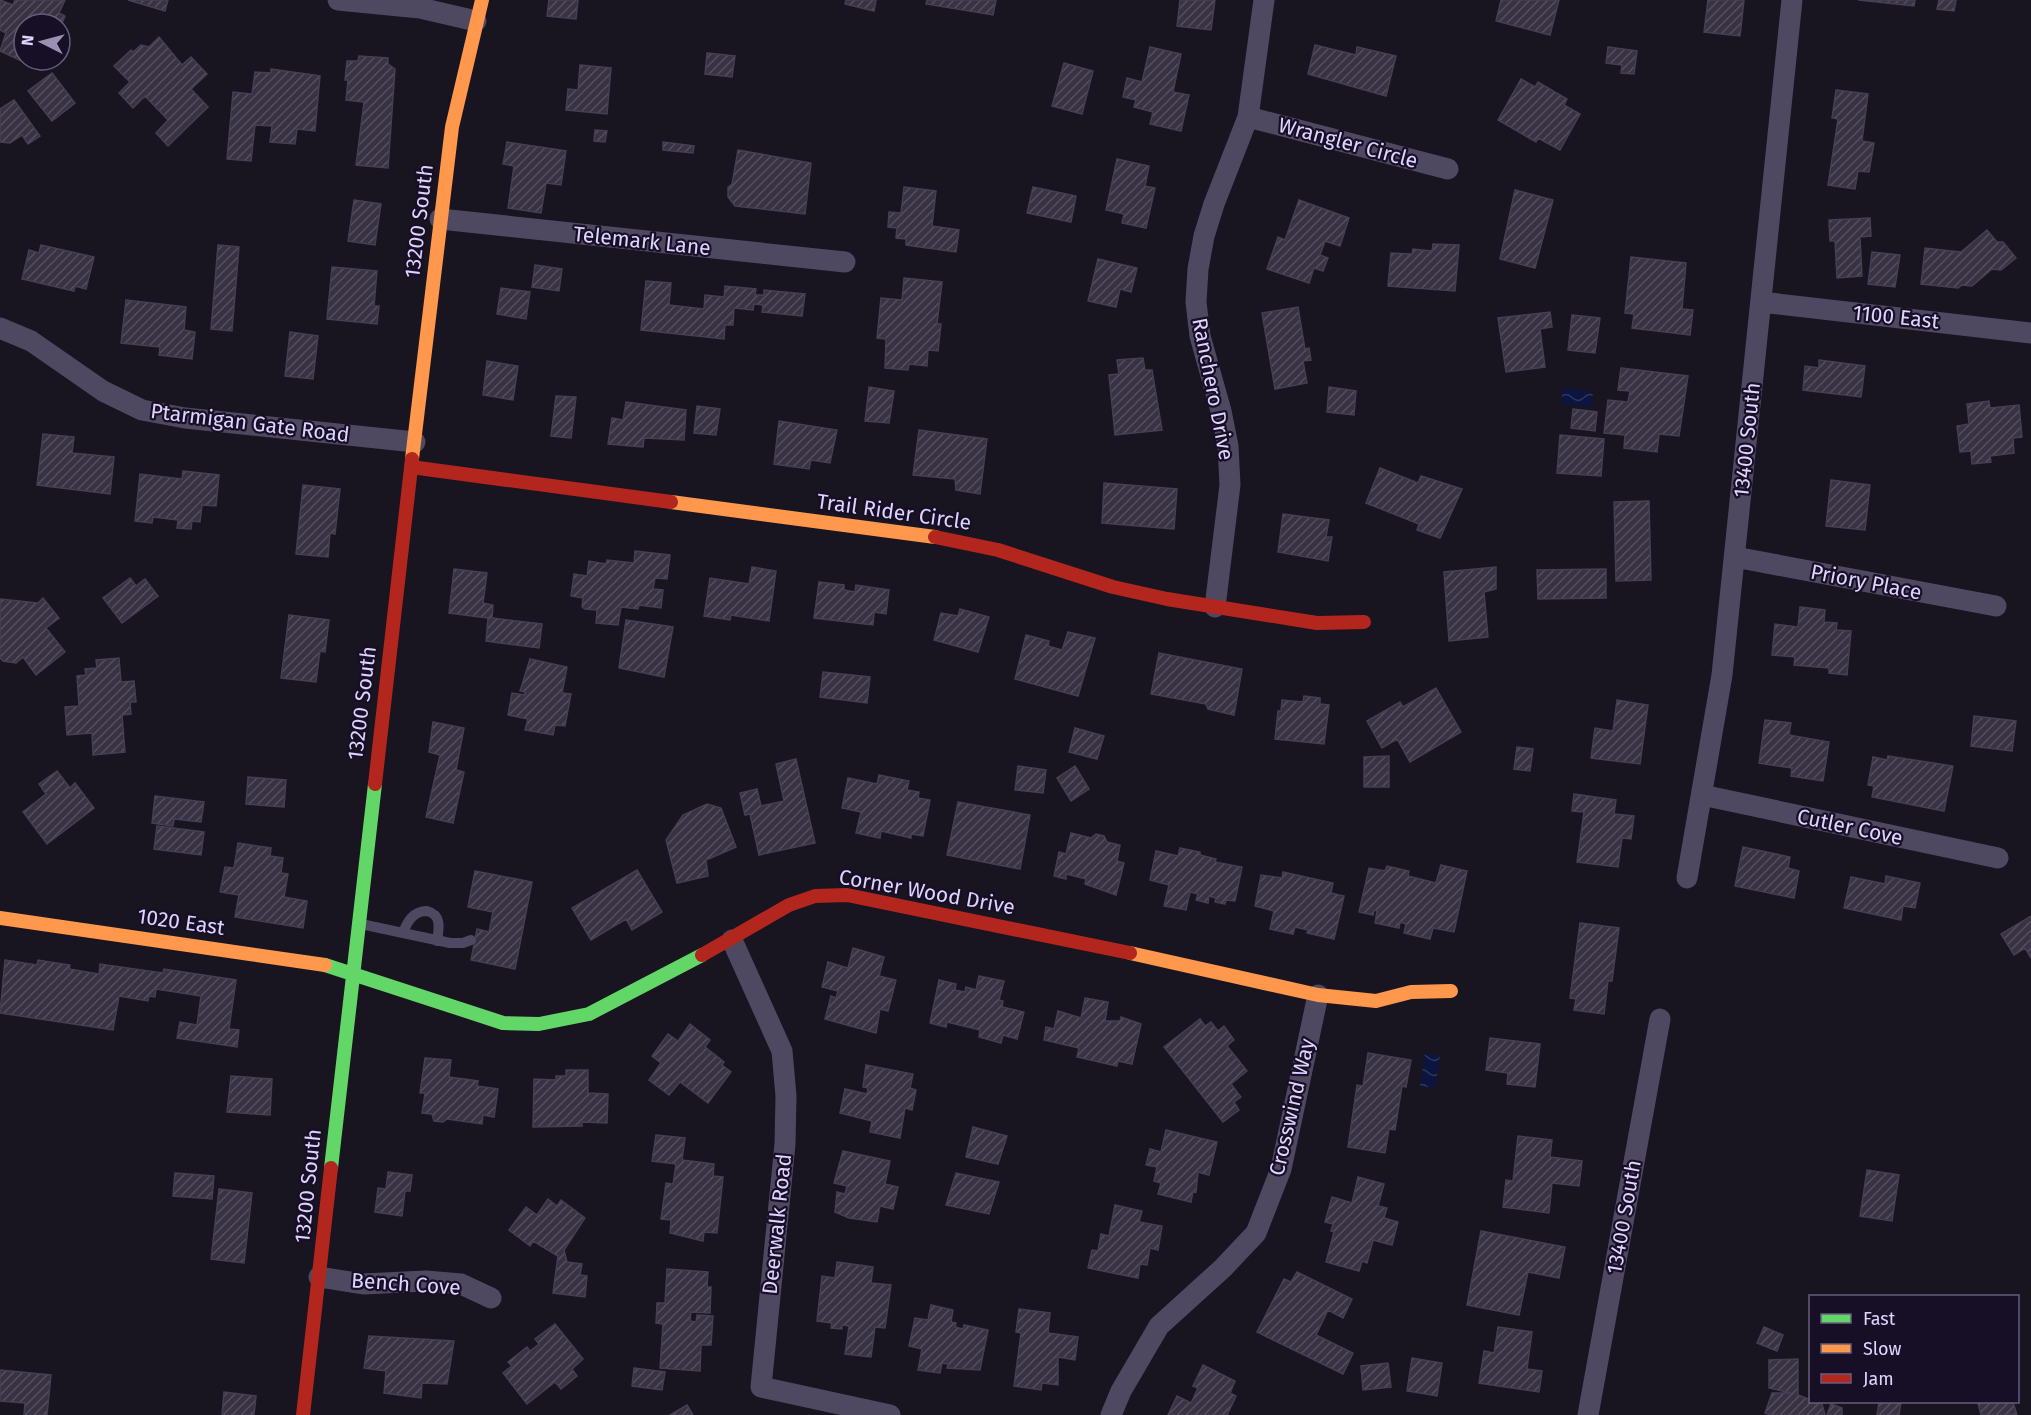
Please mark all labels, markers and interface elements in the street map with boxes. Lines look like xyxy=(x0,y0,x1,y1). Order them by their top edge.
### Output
north arrow xyxy=(12,12,72,72)
text: N xyxy=(18,34,38,47)
street label: Wrangler Circle xyxy=(1276,112,1420,174)
street label: 13200 South xyxy=(399,163,439,279)
street label: Telemark Lane xyxy=(572,221,712,261)
street label: 1100 East xyxy=(1852,300,1941,334)
street label: Ranchero Drive xyxy=(1186,316,1240,462)
street label: 13400 South xyxy=(1728,381,1766,499)
street label: Ptarmigan Gate Road xyxy=(149,398,351,448)
street label: Trail Rider Circle xyxy=(815,488,973,536)
street label: Priory Place xyxy=(1808,558,1924,606)
street label: 13200 South xyxy=(342,645,382,761)
street label: Cutler Cove xyxy=(1795,803,1905,851)
street label: Corner Wood Drive xyxy=(837,864,1017,920)
street label: 1020 East xyxy=(136,903,227,941)
street label: Crosswind Way xyxy=(1264,1035,1321,1178)
street label: 13200 South xyxy=(289,1128,327,1244)
street label: Deerwalk Road xyxy=(757,1152,797,1296)
street label: 13400 South xyxy=(1601,1158,1647,1276)
street label: Bench Cove xyxy=(350,1267,462,1301)
legend xyxy=(1809,1295,2019,1403)
text: Fast xyxy=(1863,1308,1896,1330)
text: Slow xyxy=(1863,1338,1902,1360)
text: Jam xyxy=(1863,1368,1894,1390)

